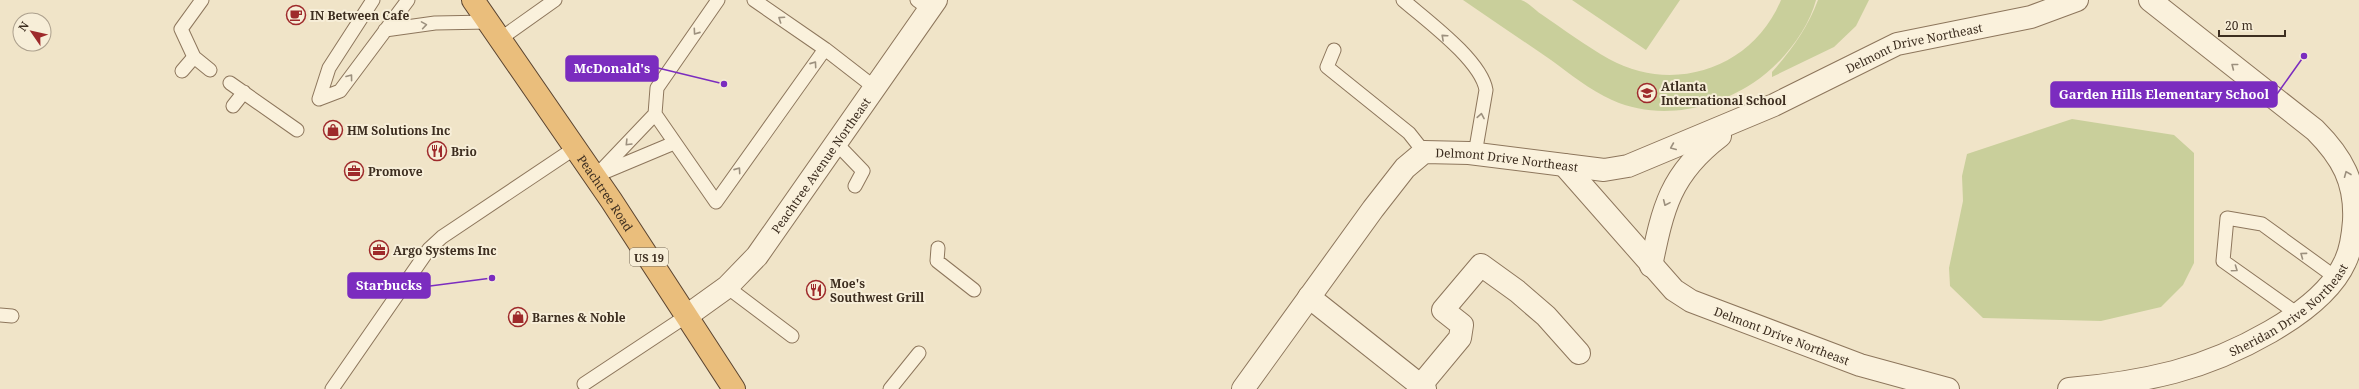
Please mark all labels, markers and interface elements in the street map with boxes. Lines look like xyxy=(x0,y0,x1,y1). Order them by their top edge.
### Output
cafe icon: IN Between Cafe xyxy=(285,4,307,26)
place label: IN Between Cafe xyxy=(310,7,409,24)
north arrow xyxy=(12,12,52,52)
scale bar xyxy=(2219,12,2285,38)
one-way arrow xyxy=(778,16,785,24)
text: 20 m xyxy=(2225,17,2253,34)
text: N xyxy=(15,18,32,34)
street label: Delmont Drive Northeast xyxy=(1843,18,1984,77)
one-way arrow xyxy=(421,21,427,30)
one-way arrow xyxy=(693,28,701,35)
one-way arrow xyxy=(1442,34,1449,41)
callout: McDonald's xyxy=(566,56,658,81)
text: McDonald's xyxy=(574,59,650,77)
one-way arrow xyxy=(809,61,817,68)
one-way arrow xyxy=(2232,64,2239,71)
one-way arrow xyxy=(345,75,352,82)
place label: Atlanta International School xyxy=(1661,78,1787,109)
school or university icon: Atlanta International School xyxy=(1636,82,1658,104)
callout: Garden Hills Elementary School xyxy=(2051,82,2277,107)
text: Garden Hills Elementary School xyxy=(2059,85,2270,103)
street label: Peachtree Avenue Northeast xyxy=(767,94,874,237)
one-way arrow xyxy=(1476,113,1485,119)
shop icon: HM Solutions Inc xyxy=(322,119,344,141)
place label: HM Solutions Inc xyxy=(347,122,450,139)
one-way arrow xyxy=(626,138,633,145)
restaurant icon: Brio xyxy=(426,140,448,162)
one-way arrow xyxy=(1670,142,1678,150)
place label: Brio xyxy=(451,143,477,160)
street label: Delmont Drive Northeast xyxy=(1435,144,1579,175)
street label: Peachtree Road xyxy=(574,151,638,235)
office icon: Promove xyxy=(343,160,365,182)
place label: Promove xyxy=(368,163,423,180)
one-way arrow xyxy=(733,167,741,174)
one-way arrow xyxy=(2343,171,2351,178)
one-way arrow xyxy=(1663,199,1671,207)
office icon: Argo Systems Inc xyxy=(368,239,390,261)
place label: Argo Systems Inc xyxy=(393,242,497,259)
road number: US 19 xyxy=(630,248,668,266)
one-way arrow xyxy=(2300,253,2307,260)
street label: Sheridan Drive Northeast xyxy=(2226,260,2351,360)
one-way arrow xyxy=(2231,264,2238,272)
callout: Starbucks xyxy=(348,273,430,298)
place label: Moe's Southwest Grill xyxy=(830,275,925,306)
text: Starbucks xyxy=(356,276,422,294)
restaurant icon: Moe's Southwest Grill xyxy=(805,279,827,301)
street label: Delmont Drive Northeast xyxy=(1712,302,1852,369)
shop icon: Barnes & Noble xyxy=(507,306,529,328)
place label: Barnes & Noble xyxy=(532,309,626,326)

